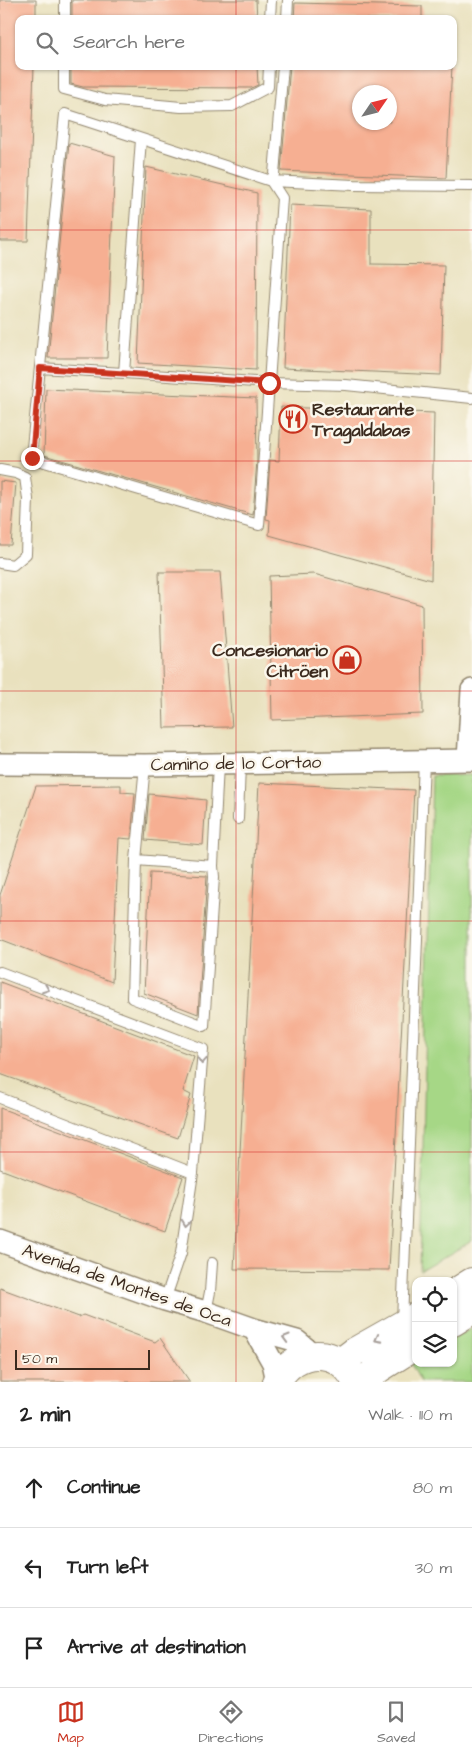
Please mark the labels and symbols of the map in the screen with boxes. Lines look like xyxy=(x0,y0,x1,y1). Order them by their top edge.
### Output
north arrow xyxy=(352,85,397,130)
route start xyxy=(258,372,281,395)
place label: Restaurante Tragaldabas xyxy=(311,397,415,444)
restaurant icon: Restaurante Tragaldabas xyxy=(278,404,308,434)
route end xyxy=(21,447,44,470)
place label: Concesionario Citröen xyxy=(212,638,329,684)
shop icon: Concesionario Citröen xyxy=(332,645,362,675)
street label: Camino de lo Cortao xyxy=(150,750,322,777)
one-way arrow xyxy=(41,983,49,993)
one-way arrow xyxy=(196,1057,207,1065)
one-way arrow xyxy=(181,1219,192,1227)
street label: Avenida de Montes de Oca xyxy=(19,1238,235,1333)
one-way arrow xyxy=(282,1333,290,1343)
one-way arrow xyxy=(374,1333,383,1343)
scale bar xyxy=(15,1347,150,1370)

